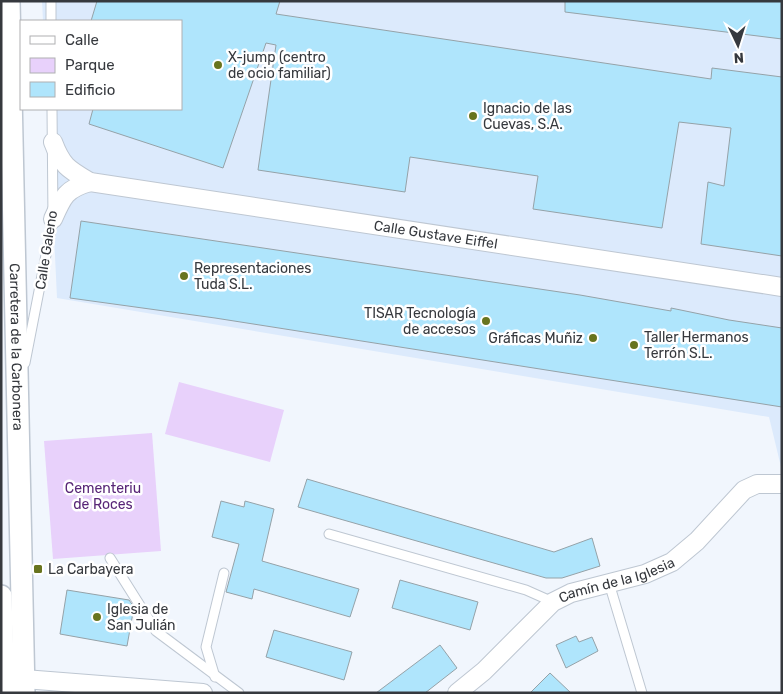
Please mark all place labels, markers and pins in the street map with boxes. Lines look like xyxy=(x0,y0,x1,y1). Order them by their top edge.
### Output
place label: X-jump (centro de ocio familiar) xyxy=(228,49,331,82)
marker: X-jump (centro de ocio familiar) xyxy=(212,59,224,71)
place label: Ignacio de las Cuevas, S.A. xyxy=(483,100,572,133)
marker: Ignacio de las Cuevas, S.A. xyxy=(467,110,479,122)
place label: Representaciones Tuda S.L. xyxy=(194,260,311,293)
marker: Representaciones Tuda S.L. xyxy=(178,270,190,282)
place label: TISAR Tecnología de accesos xyxy=(364,305,476,338)
marker: TISAR Tecnología de accesos xyxy=(480,315,492,327)
place label: Taller Hermanos Terrón S.L. xyxy=(644,329,749,362)
place label: Gráficas Muñiz xyxy=(488,330,583,347)
marker: Gráficas Muñiz xyxy=(587,332,599,344)
marker: Taller Hermanos Terrón S.L. xyxy=(628,339,640,351)
place label: La Carbayera xyxy=(48,561,134,578)
marker: La Carbayera xyxy=(32,563,44,575)
place label: Iglesia de San Julián xyxy=(107,601,176,634)
marker: Iglesia de San Julián xyxy=(91,611,103,623)

